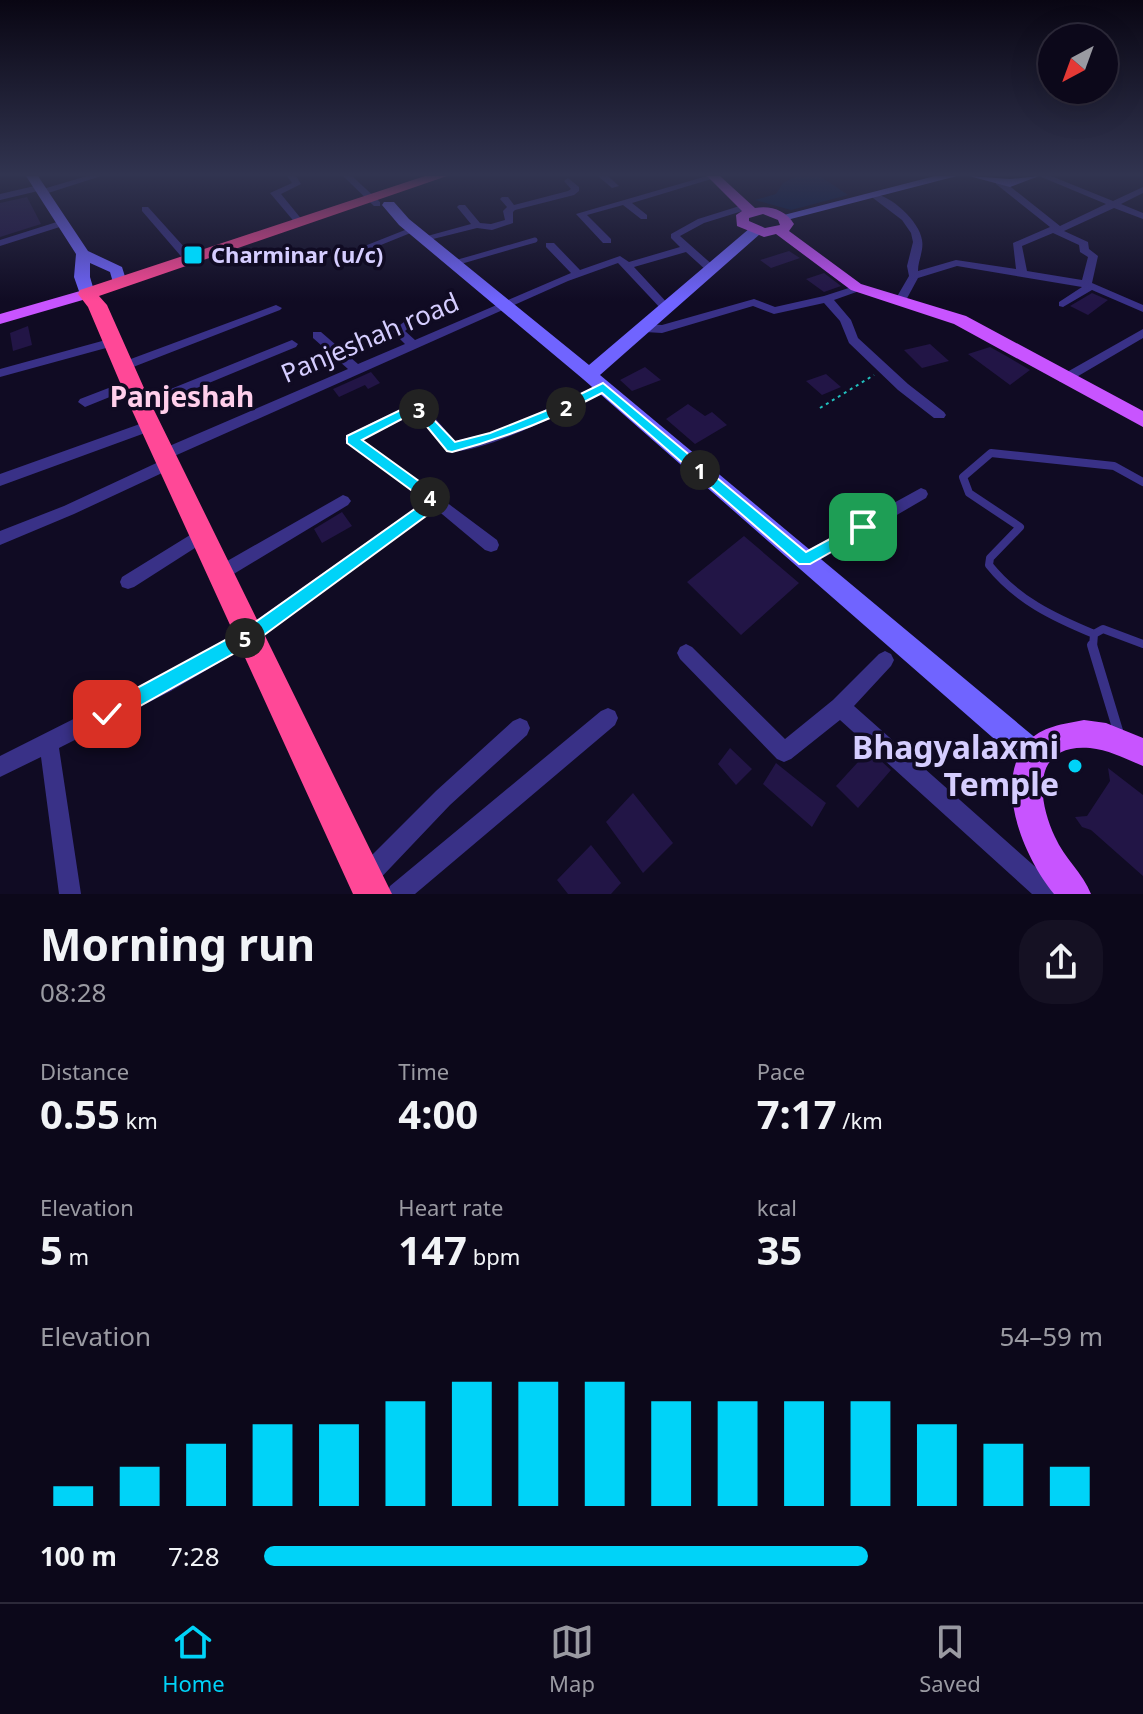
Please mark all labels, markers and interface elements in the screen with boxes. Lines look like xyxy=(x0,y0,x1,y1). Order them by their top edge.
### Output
north arrow xyxy=(1038,24,1118,104)
map controls xyxy=(1038,24,1118,104)
place label: Charminar (u/c) xyxy=(211,239,383,269)
marker: Charminar (u/c) xyxy=(182,244,204,266)
street label: Panjeshah road xyxy=(275,283,464,391)
district label: Panjeshah xyxy=(110,377,254,415)
pin: 2 xyxy=(546,387,586,427)
pin: 3 xyxy=(399,389,439,429)
text: 2 xyxy=(560,392,572,422)
text: 3 xyxy=(413,394,425,424)
pin: 1 xyxy=(680,450,720,490)
text: 1 xyxy=(694,455,706,485)
pin: 4 xyxy=(410,477,450,517)
text: 4 xyxy=(424,482,436,512)
pin xyxy=(829,493,897,561)
icon: arrive xyxy=(841,505,885,549)
pin: 5 xyxy=(225,618,265,658)
text: 5 xyxy=(239,623,251,653)
pin xyxy=(73,680,141,748)
icon: check xyxy=(85,692,129,736)
place label: Bhagyalaxmi Temple xyxy=(852,725,1059,805)
marker: Bhagyalaxmi Temple xyxy=(1066,757,1084,775)
text: Morning run xyxy=(40,914,315,974)
button: share xyxy=(1019,920,1103,1004)
text: 08:28 xyxy=(40,974,106,1010)
text: Distance xyxy=(40,1056,129,1086)
text: Time xyxy=(398,1056,449,1086)
text: Pace xyxy=(757,1056,805,1086)
text: 0.55 xyxy=(40,1086,120,1141)
text: 4:00 xyxy=(398,1086,478,1141)
text: 7:17 xyxy=(757,1086,837,1141)
text: km xyxy=(120,1105,158,1135)
text: /km xyxy=(837,1105,883,1135)
text: Elevation xyxy=(40,1192,134,1222)
text: Heart rate xyxy=(398,1192,503,1222)
text: kcal xyxy=(757,1192,797,1222)
text: 5 xyxy=(40,1222,63,1277)
text: 147 xyxy=(398,1222,467,1277)
text: 35 xyxy=(757,1222,802,1277)
text: m xyxy=(63,1241,89,1271)
text: bpm xyxy=(467,1241,520,1271)
text: Elevation xyxy=(40,1318,151,1354)
text: 54–59 m xyxy=(999,1318,1103,1354)
text: 100 m xyxy=(40,1538,117,1574)
text: 7:28 xyxy=(168,1538,220,1574)
tab: Home xyxy=(162,1620,225,1698)
tab: Map xyxy=(549,1620,595,1698)
tab: Saved xyxy=(919,1620,981,1698)

